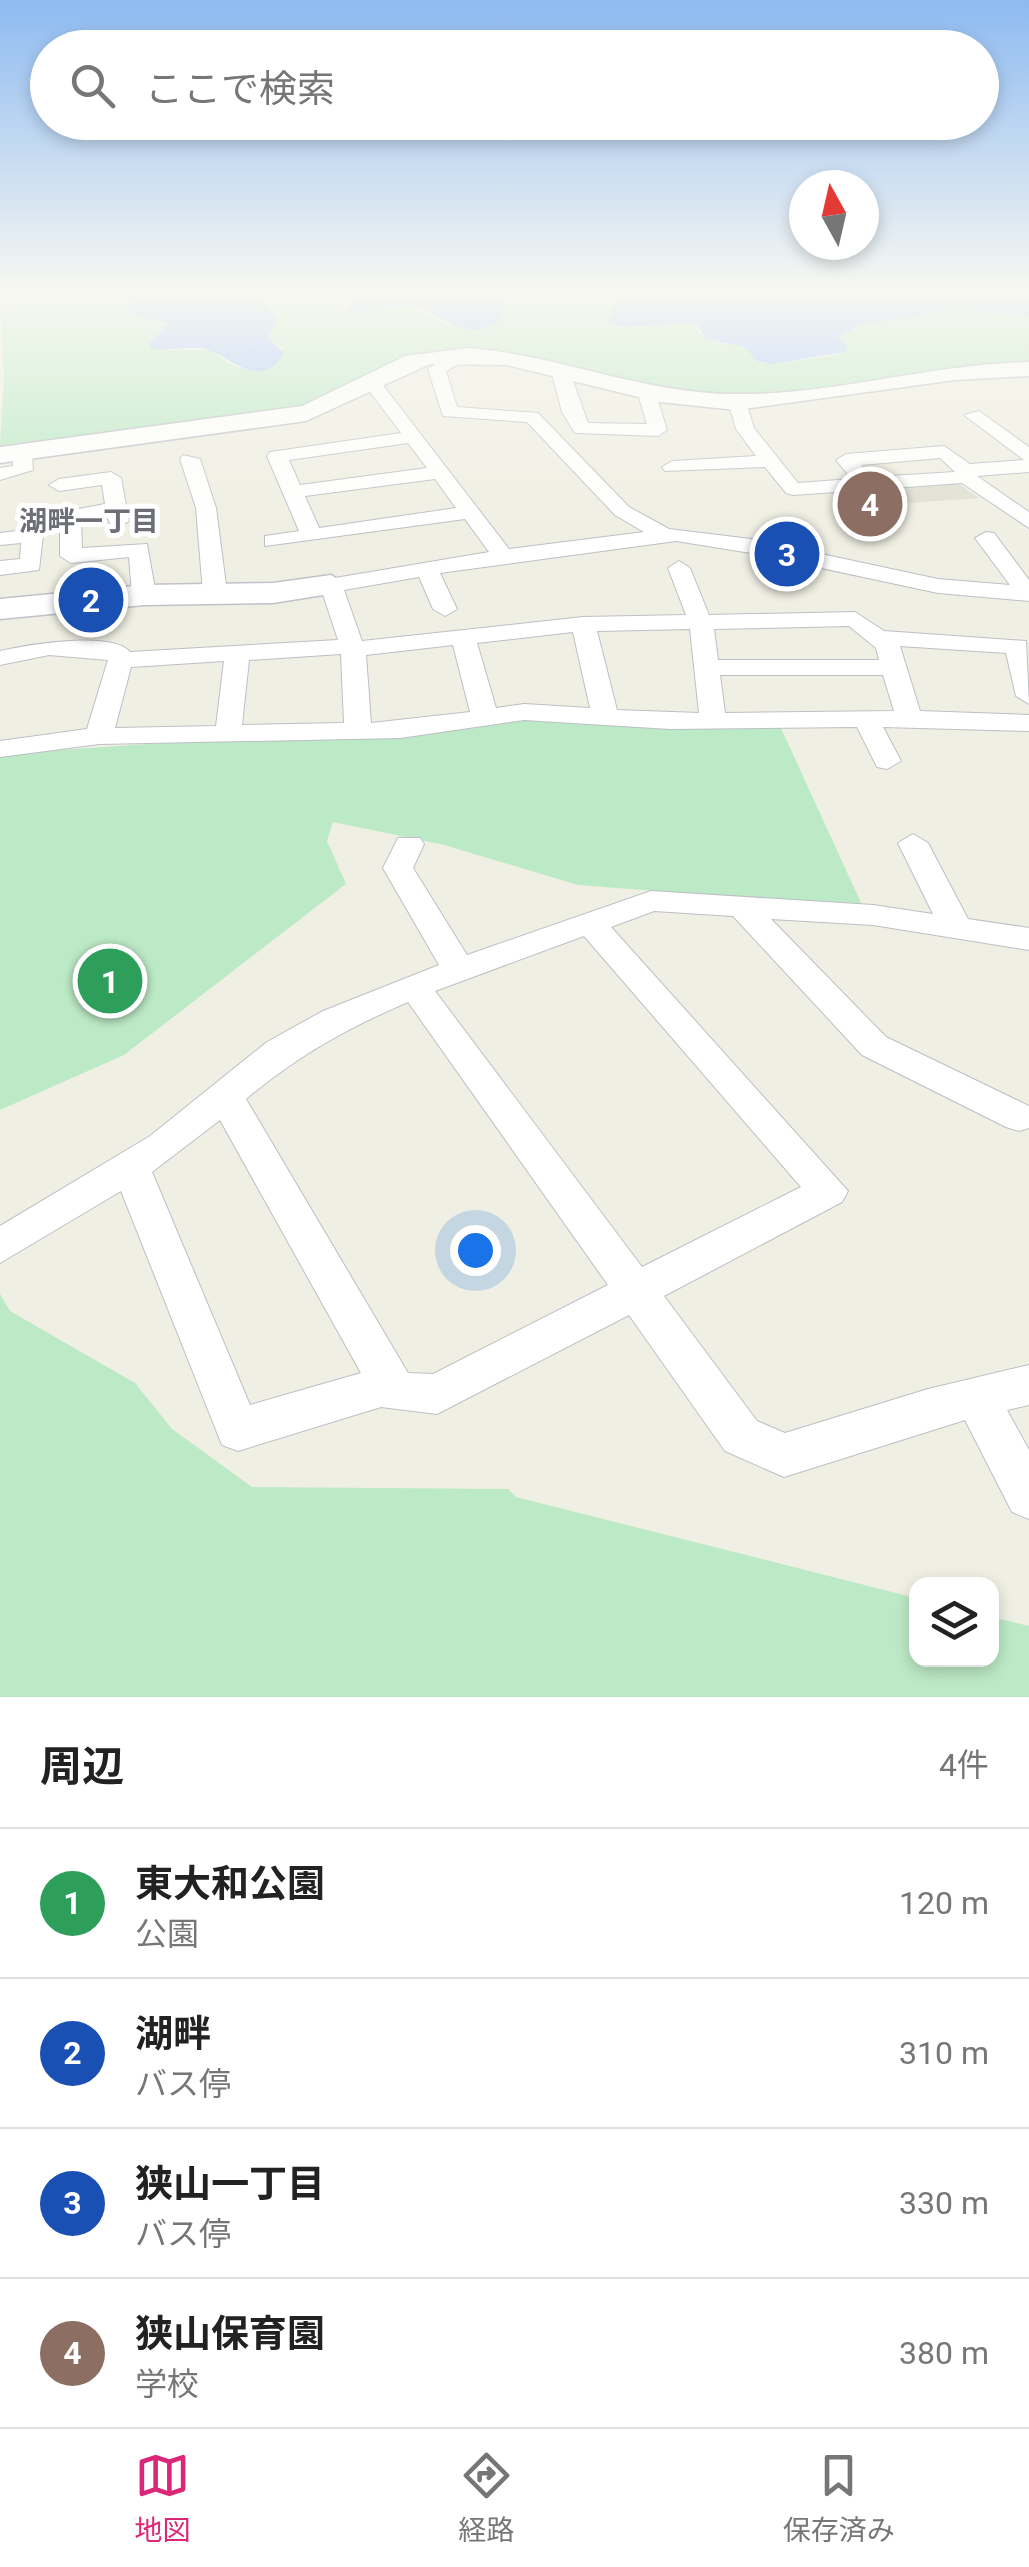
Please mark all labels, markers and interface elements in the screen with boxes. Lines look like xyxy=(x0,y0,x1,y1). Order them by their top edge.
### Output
search box xyxy=(30,30,999,140)
icon: search xyxy=(65,58,120,113)
text: ここで検索 xyxy=(145,67,335,111)
north arrow xyxy=(789,170,879,260)
pin: 4 xyxy=(838,466,902,542)
district label: 湖畔一丁目 xyxy=(19,505,159,538)
pin: 3 xyxy=(754,516,820,592)
pin: 2 xyxy=(58,562,124,638)
pin: 1 xyxy=(78,944,142,1018)
your location xyxy=(450,1225,501,1276)
map controls xyxy=(909,1577,999,1667)
button: layers xyxy=(909,1577,999,1667)
text: 周辺 xyxy=(40,1742,124,1791)
text: 4件 xyxy=(939,1746,989,1784)
text: 東大和公園 xyxy=(135,1862,325,1906)
text: 1 xyxy=(63,1884,82,1922)
text: 120 m xyxy=(899,1884,989,1922)
text: 公園 xyxy=(135,1915,199,1953)
text: 湖畔 xyxy=(135,2012,211,2056)
text: 2 xyxy=(63,2034,82,2072)
text: 310 m xyxy=(899,2034,989,2072)
text: バス停 xyxy=(135,2065,231,2103)
text: 狭山一丁目 xyxy=(135,2162,325,2206)
text: 3 xyxy=(63,2184,82,2222)
text: 330 m xyxy=(899,2184,989,2222)
text: バス停 xyxy=(135,2215,231,2253)
text: 狭山保育園 xyxy=(135,2312,325,2356)
text: 4 xyxy=(63,2334,82,2372)
text: 380 m xyxy=(899,2334,989,2372)
text: 学校 xyxy=(135,2365,199,2403)
tab: 地図 xyxy=(134,2448,190,2548)
tab: 経路 xyxy=(458,2448,515,2548)
tab: 保存済み xyxy=(783,2448,895,2548)

